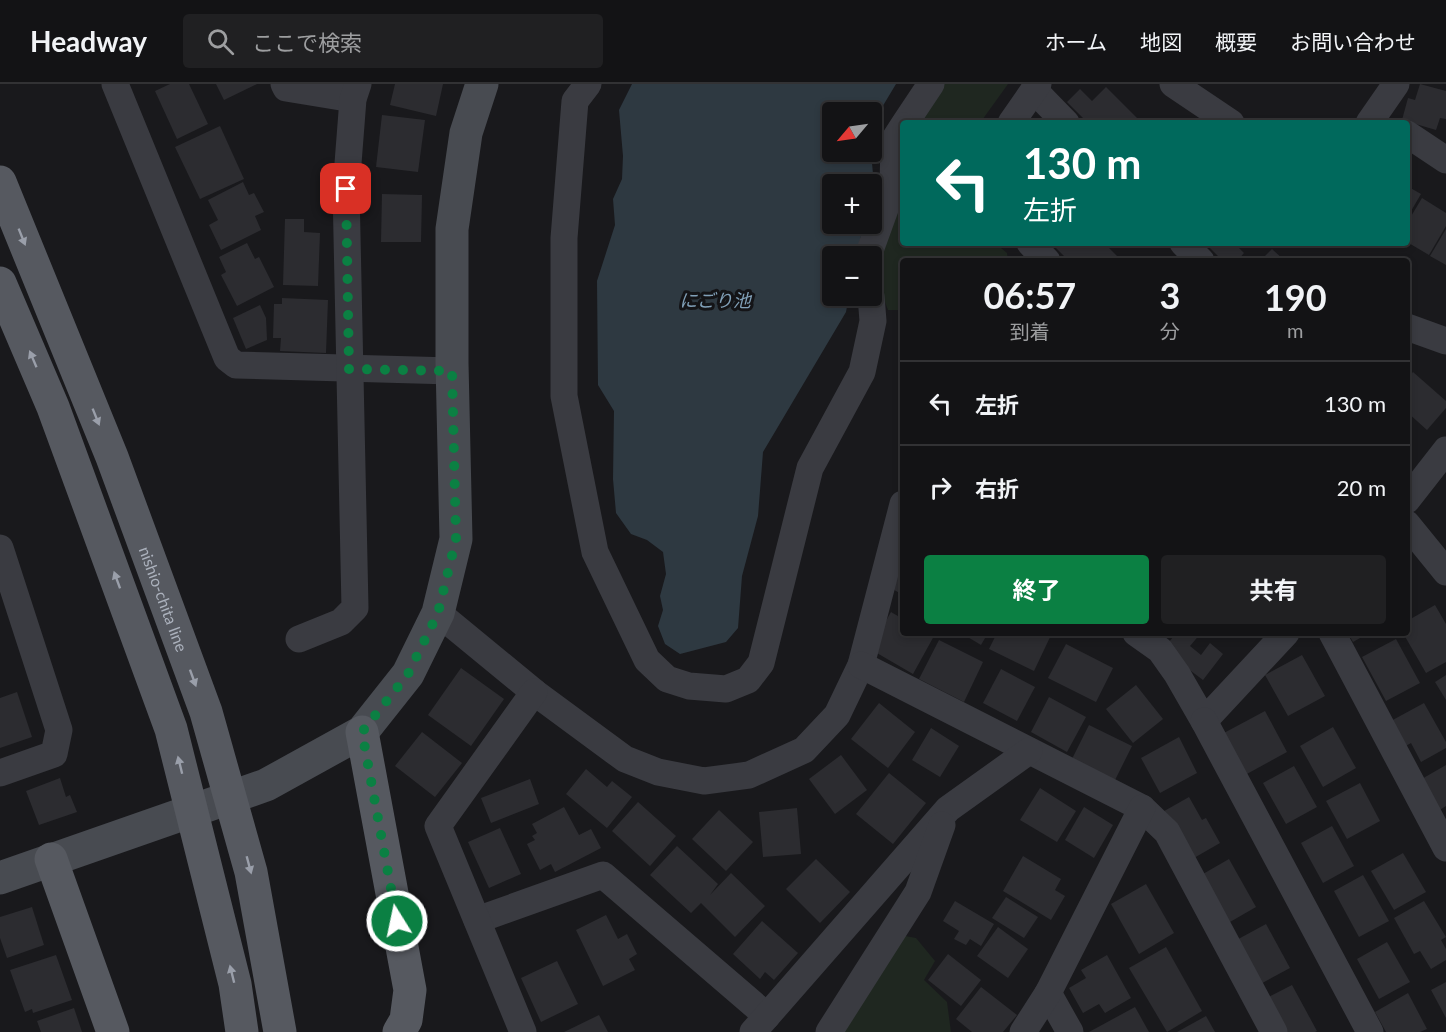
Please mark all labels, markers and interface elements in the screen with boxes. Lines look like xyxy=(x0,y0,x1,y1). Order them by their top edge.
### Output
search box xyxy=(183,14,603,68)
text: Headway xyxy=(30,24,147,58)
icon: search xyxy=(204,25,237,58)
text: ここで検索 xyxy=(252,29,362,56)
text: ホーム xyxy=(1045,29,1107,54)
text: 地図 xyxy=(1140,29,1182,54)
text: 概要 xyxy=(1215,29,1257,54)
text: お問い合わせ xyxy=(1290,29,1416,54)
north arrow xyxy=(822,102,882,162)
map controls xyxy=(822,102,882,306)
text: 130 m xyxy=(1023,138,1141,188)
icon: left xyxy=(924,144,1002,222)
pin xyxy=(320,163,371,214)
icon: arrive xyxy=(329,172,362,205)
button: + xyxy=(822,174,882,234)
text: 左折 xyxy=(1023,193,1077,226)
one-way arrow xyxy=(17,228,27,246)
button: − xyxy=(822,246,882,306)
text: 06:57 xyxy=(983,273,1076,317)
text: 3 xyxy=(1160,273,1181,317)
text: 190 xyxy=(1264,275,1327,319)
water label: にごり池 xyxy=(679,289,753,311)
text: m xyxy=(1287,318,1303,342)
text: 到着 xyxy=(1010,319,1050,343)
text: 分 xyxy=(1160,319,1180,343)
one-way arrow xyxy=(27,350,37,368)
icon: left xyxy=(924,387,957,420)
text: 130 m xyxy=(1324,390,1386,417)
text: 左折 xyxy=(975,391,1019,418)
one-way arrow xyxy=(92,408,101,426)
icon: right xyxy=(924,471,957,504)
text: 20 m xyxy=(1337,474,1386,501)
text: 右折 xyxy=(975,475,1019,502)
street label: nishio-chita line xyxy=(136,543,192,654)
button: 終了 xyxy=(924,555,1149,624)
button: 共有 xyxy=(1161,555,1386,624)
one-way arrow xyxy=(112,571,122,589)
one-way arrow xyxy=(189,669,199,687)
one-way arrow xyxy=(175,756,185,774)
one-way arrow xyxy=(245,856,254,874)
position arrow xyxy=(365,889,429,953)
one-way arrow xyxy=(227,965,237,984)

